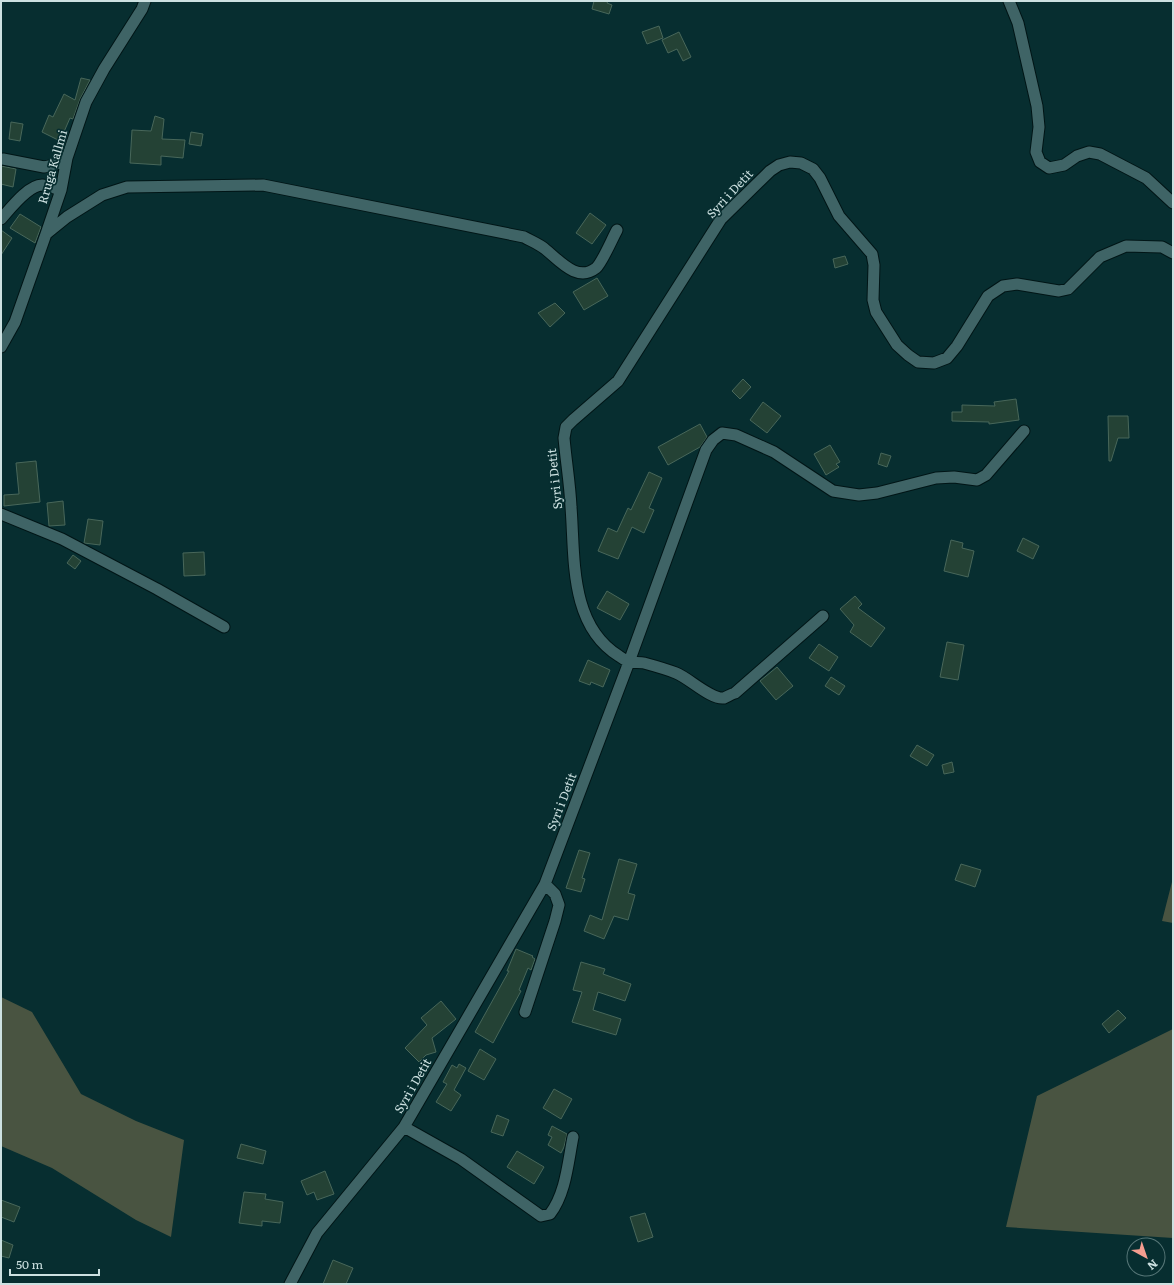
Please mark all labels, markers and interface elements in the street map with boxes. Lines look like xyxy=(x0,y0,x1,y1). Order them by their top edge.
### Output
street label: Rruga Kallmi xyxy=(33,128,71,206)
street label: Syri i Detit xyxy=(702,165,757,222)
street label: Syri i Detit xyxy=(542,448,566,510)
street label: Syri i Detit xyxy=(542,770,580,833)
street label: Syri i Detit xyxy=(389,1055,435,1116)
north arrow xyxy=(1126,1237,1166,1277)
scale bar xyxy=(10,1251,99,1277)
text: 50 m xyxy=(16,1255,43,1273)
text: N xyxy=(1144,1256,1162,1275)

